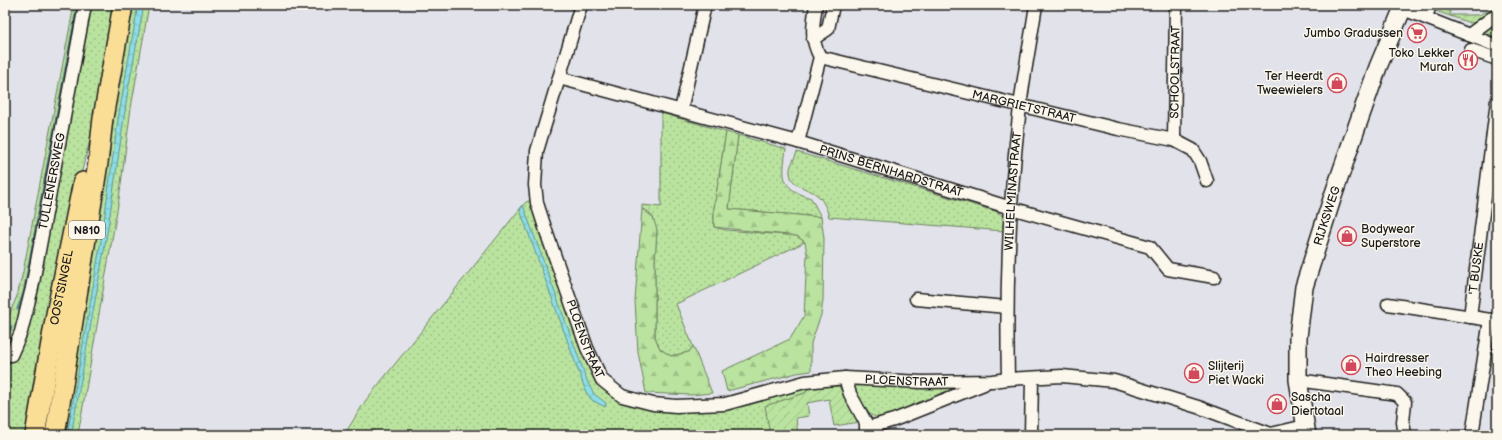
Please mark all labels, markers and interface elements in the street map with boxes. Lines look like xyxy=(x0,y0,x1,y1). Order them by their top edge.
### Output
supermarket icon: Jumbo Gradussen xyxy=(1406,22,1428,44)
street label: SCHOOLSTRAAT xyxy=(1167,25,1184,119)
place label: Jumbo Gradussen xyxy=(1304,26,1403,41)
place label: Toko Lekker Murah xyxy=(1389,46,1455,75)
restaurant icon: Toko Lekker Murah xyxy=(1457,49,1479,71)
place label: Ter Heerdt Tweewielers xyxy=(1257,69,1323,98)
shop icon: Ter Heerdt Tweewielers xyxy=(1326,72,1348,94)
street label: MARGRIETSTRAAT xyxy=(971,87,1078,127)
street label: WILHELMINASTRAAT xyxy=(1002,130,1025,251)
street label: TULLENERSWEG xyxy=(36,132,69,231)
street label: PRINS BERNHARDSTRAAT xyxy=(817,142,966,201)
street label: RIJKSWEG xyxy=(1311,184,1344,247)
road number: N810 xyxy=(69,221,105,239)
place label: Bodywear Superstore xyxy=(1361,222,1421,251)
shop icon: Bodywear Superstore xyxy=(1336,225,1358,247)
street label: 'T BUSKE xyxy=(1466,241,1487,296)
street label: OOSTSINGEL xyxy=(47,248,77,326)
street label: PLOENSTRAAT xyxy=(563,298,608,382)
place label: Hairdresser Theo Heebing xyxy=(1365,351,1442,380)
shop icon: Hairdresser Theo Heebing xyxy=(1340,354,1362,376)
place label: Slijterij Piet Wacki xyxy=(1208,359,1264,388)
shop icon: Slijterij Piet Wacki xyxy=(1183,362,1205,384)
street label: PLOENSTRAAT xyxy=(864,372,949,390)
place label: Sascha Diertotaal xyxy=(1291,390,1344,419)
shop icon: Sascha Diertotaal xyxy=(1266,393,1288,415)

